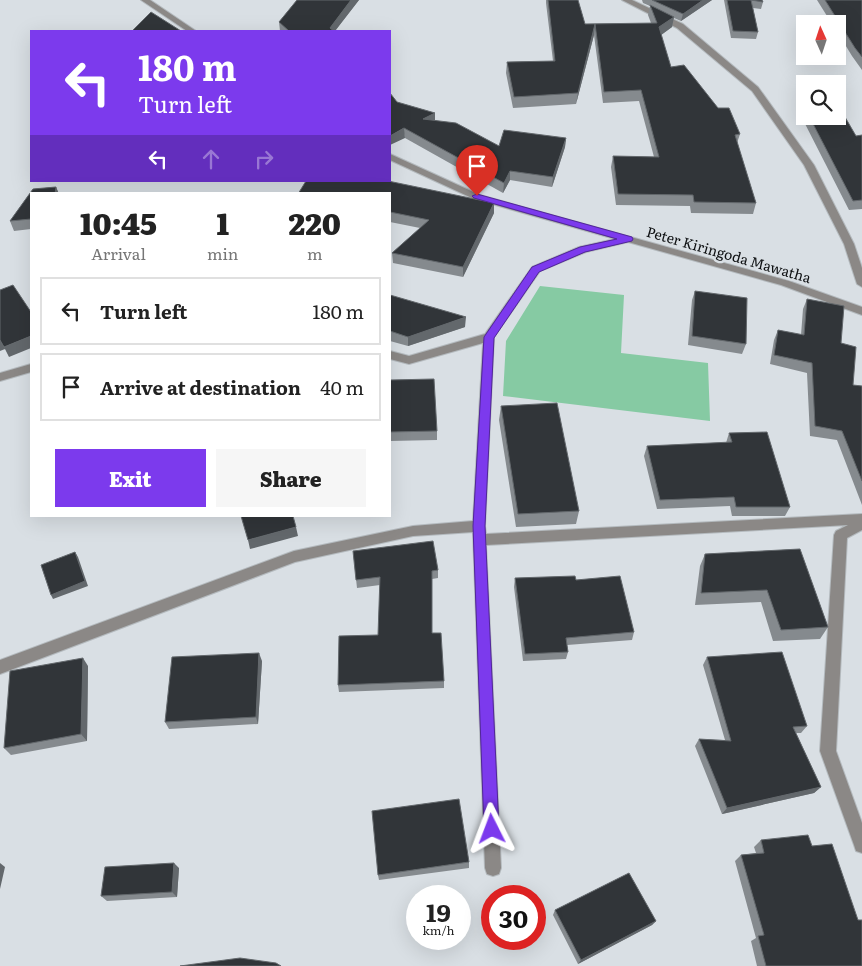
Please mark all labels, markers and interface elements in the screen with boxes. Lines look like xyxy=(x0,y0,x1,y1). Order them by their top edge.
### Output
north arrow xyxy=(796,15,846,65)
map controls xyxy=(796,15,846,125)
text: 180 m xyxy=(138,40,237,92)
icon: left xyxy=(55,50,120,115)
button: search xyxy=(796,75,846,125)
text: Turn left xyxy=(138,87,232,120)
icon: left xyxy=(144,145,172,173)
icon: ahead xyxy=(197,145,225,173)
icon: right xyxy=(250,145,278,173)
pin xyxy=(456,145,498,196)
icon: arrive xyxy=(463,152,491,180)
text: 10:45 xyxy=(80,200,157,244)
text: 1 xyxy=(216,200,229,244)
text: 220 xyxy=(289,200,341,244)
street label: Peter Kiringoda Mawatha xyxy=(644,221,814,287)
text: Arrival xyxy=(91,241,146,265)
text: min xyxy=(207,241,238,265)
text: m xyxy=(307,241,322,265)
icon: left xyxy=(57,297,85,325)
text: Turn left xyxy=(100,297,187,325)
text: 180 m xyxy=(313,297,364,325)
icon: arrive xyxy=(57,373,85,401)
text: Arrive at destination xyxy=(100,373,301,401)
text: 40 m xyxy=(320,373,364,401)
button: Exit xyxy=(55,449,206,507)
button: Share xyxy=(216,449,366,507)
position arrow xyxy=(465,802,517,854)
speed limit sign: 30 xyxy=(481,885,546,950)
text: 19 xyxy=(426,893,451,930)
text: km/h xyxy=(423,921,454,939)

